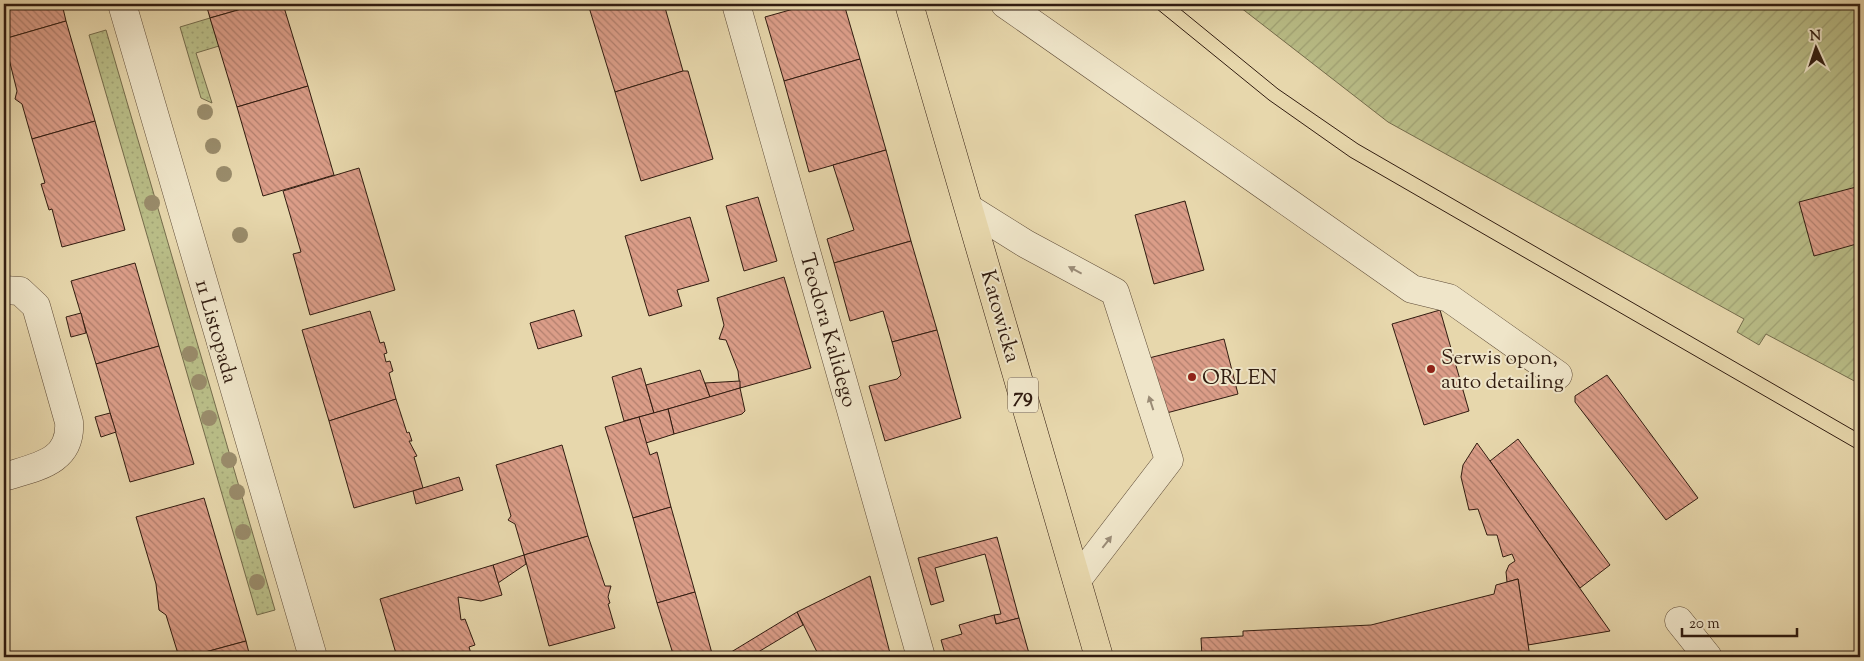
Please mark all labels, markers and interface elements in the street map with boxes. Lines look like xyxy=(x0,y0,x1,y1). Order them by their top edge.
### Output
north arrow xyxy=(1792,22,1842,72)
text: N xyxy=(1809,27,1822,47)
street label: Teodora Kalidego xyxy=(791,250,863,411)
one-way arrow xyxy=(1068,266,1082,274)
street label: Katowicka xyxy=(972,267,1027,367)
street label: 11 Listopada xyxy=(186,276,244,387)
place label: Serwis opon, auto detailing xyxy=(1441,344,1564,398)
marker: Serwis opon, auto detailing xyxy=(1425,363,1437,375)
place label: ORLEN xyxy=(1202,364,1277,394)
marker: ORLEN xyxy=(1186,371,1198,383)
road number: 79 xyxy=(1008,378,1038,412)
one-way arrow xyxy=(1146,395,1154,410)
one-way arrow xyxy=(1101,536,1112,549)
scale bar xyxy=(1682,606,1796,638)
text: 20 m xyxy=(1689,614,1720,635)

